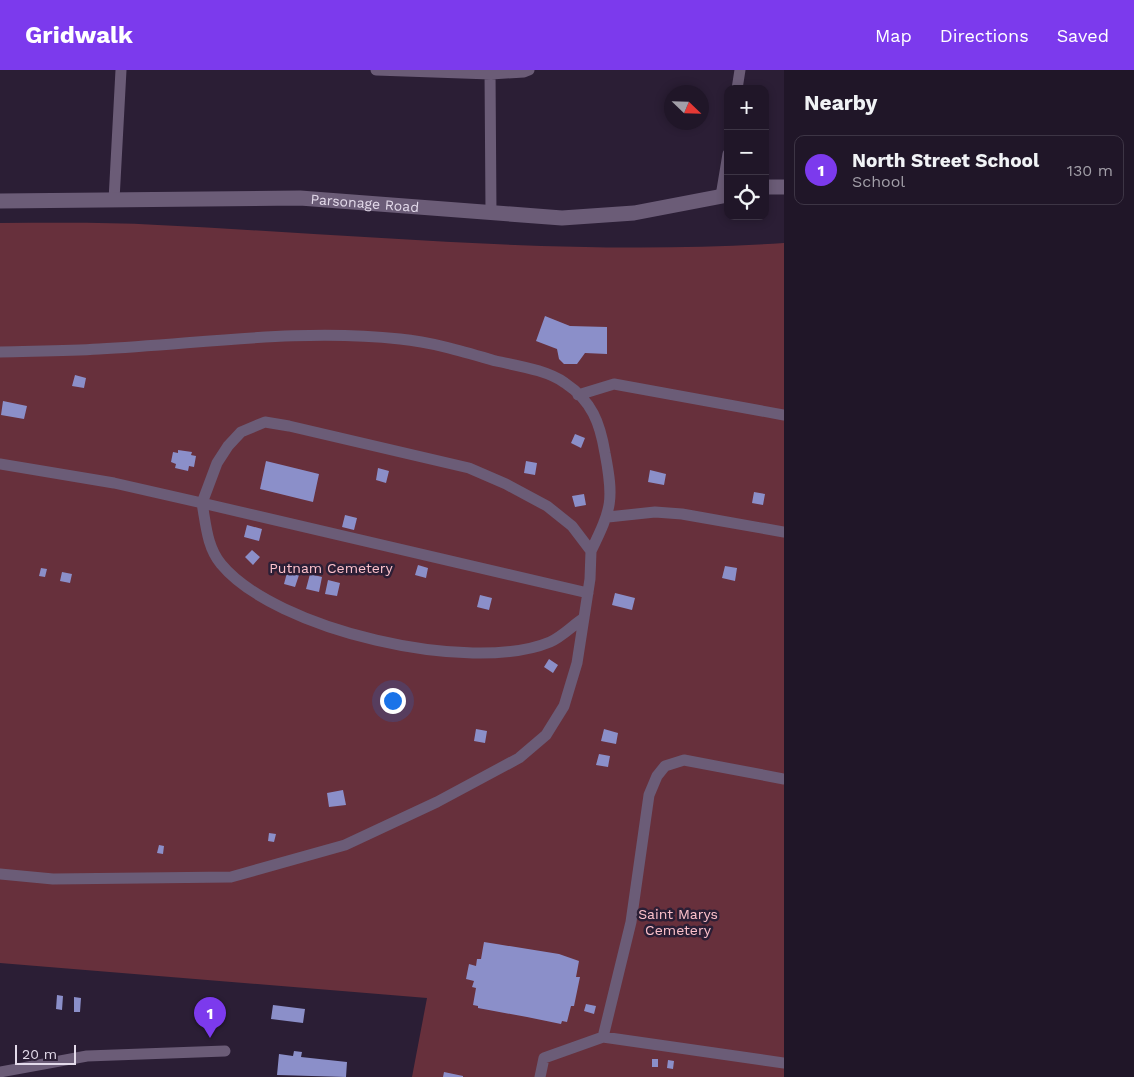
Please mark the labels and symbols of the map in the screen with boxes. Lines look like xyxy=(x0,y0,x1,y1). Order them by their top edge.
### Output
north arrow xyxy=(664,85,709,130)
street label: Parsonage Road xyxy=(310,191,420,215)
park label: Putnam Cemetery xyxy=(269,560,394,576)
your location xyxy=(380,688,406,714)
park label: Saint Marys Cemetery xyxy=(638,906,718,938)
pin: 1 xyxy=(194,997,226,1038)
scale bar xyxy=(15,1042,76,1065)

